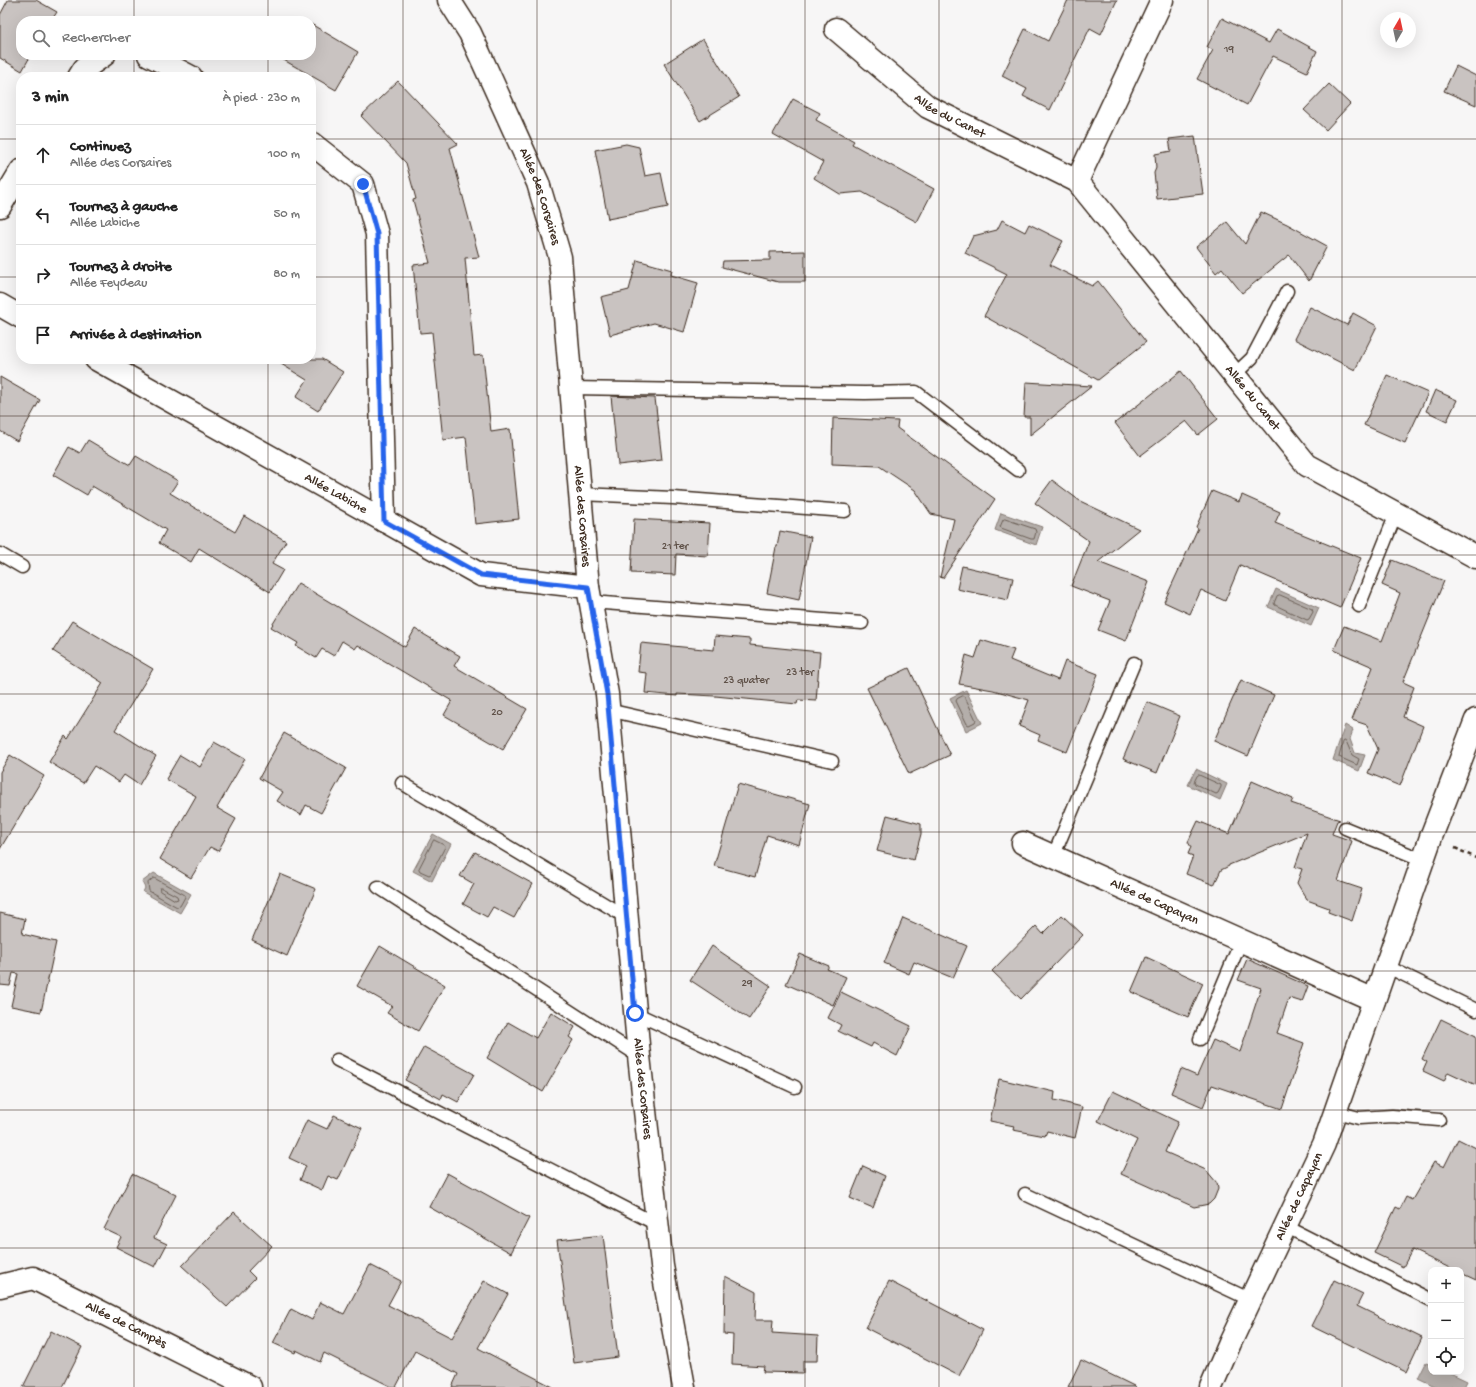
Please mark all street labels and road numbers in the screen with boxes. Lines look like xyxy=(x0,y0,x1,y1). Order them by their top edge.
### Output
street label: Allée du Canet xyxy=(911,91,989,142)
street label: Allée des Corsaires xyxy=(516,146,564,248)
street label: Allée du Canet xyxy=(1222,362,1284,435)
street label: Allée des Corsaires xyxy=(570,465,594,568)
street label: Allée Labiche xyxy=(302,470,370,517)
street label: Allée de Capayan xyxy=(1108,876,1202,928)
street label: Allée des Corsaires xyxy=(630,1037,656,1141)
street label: Allée de Capayan xyxy=(1272,1150,1327,1243)
street label: Allée de Campès xyxy=(83,1298,170,1352)

